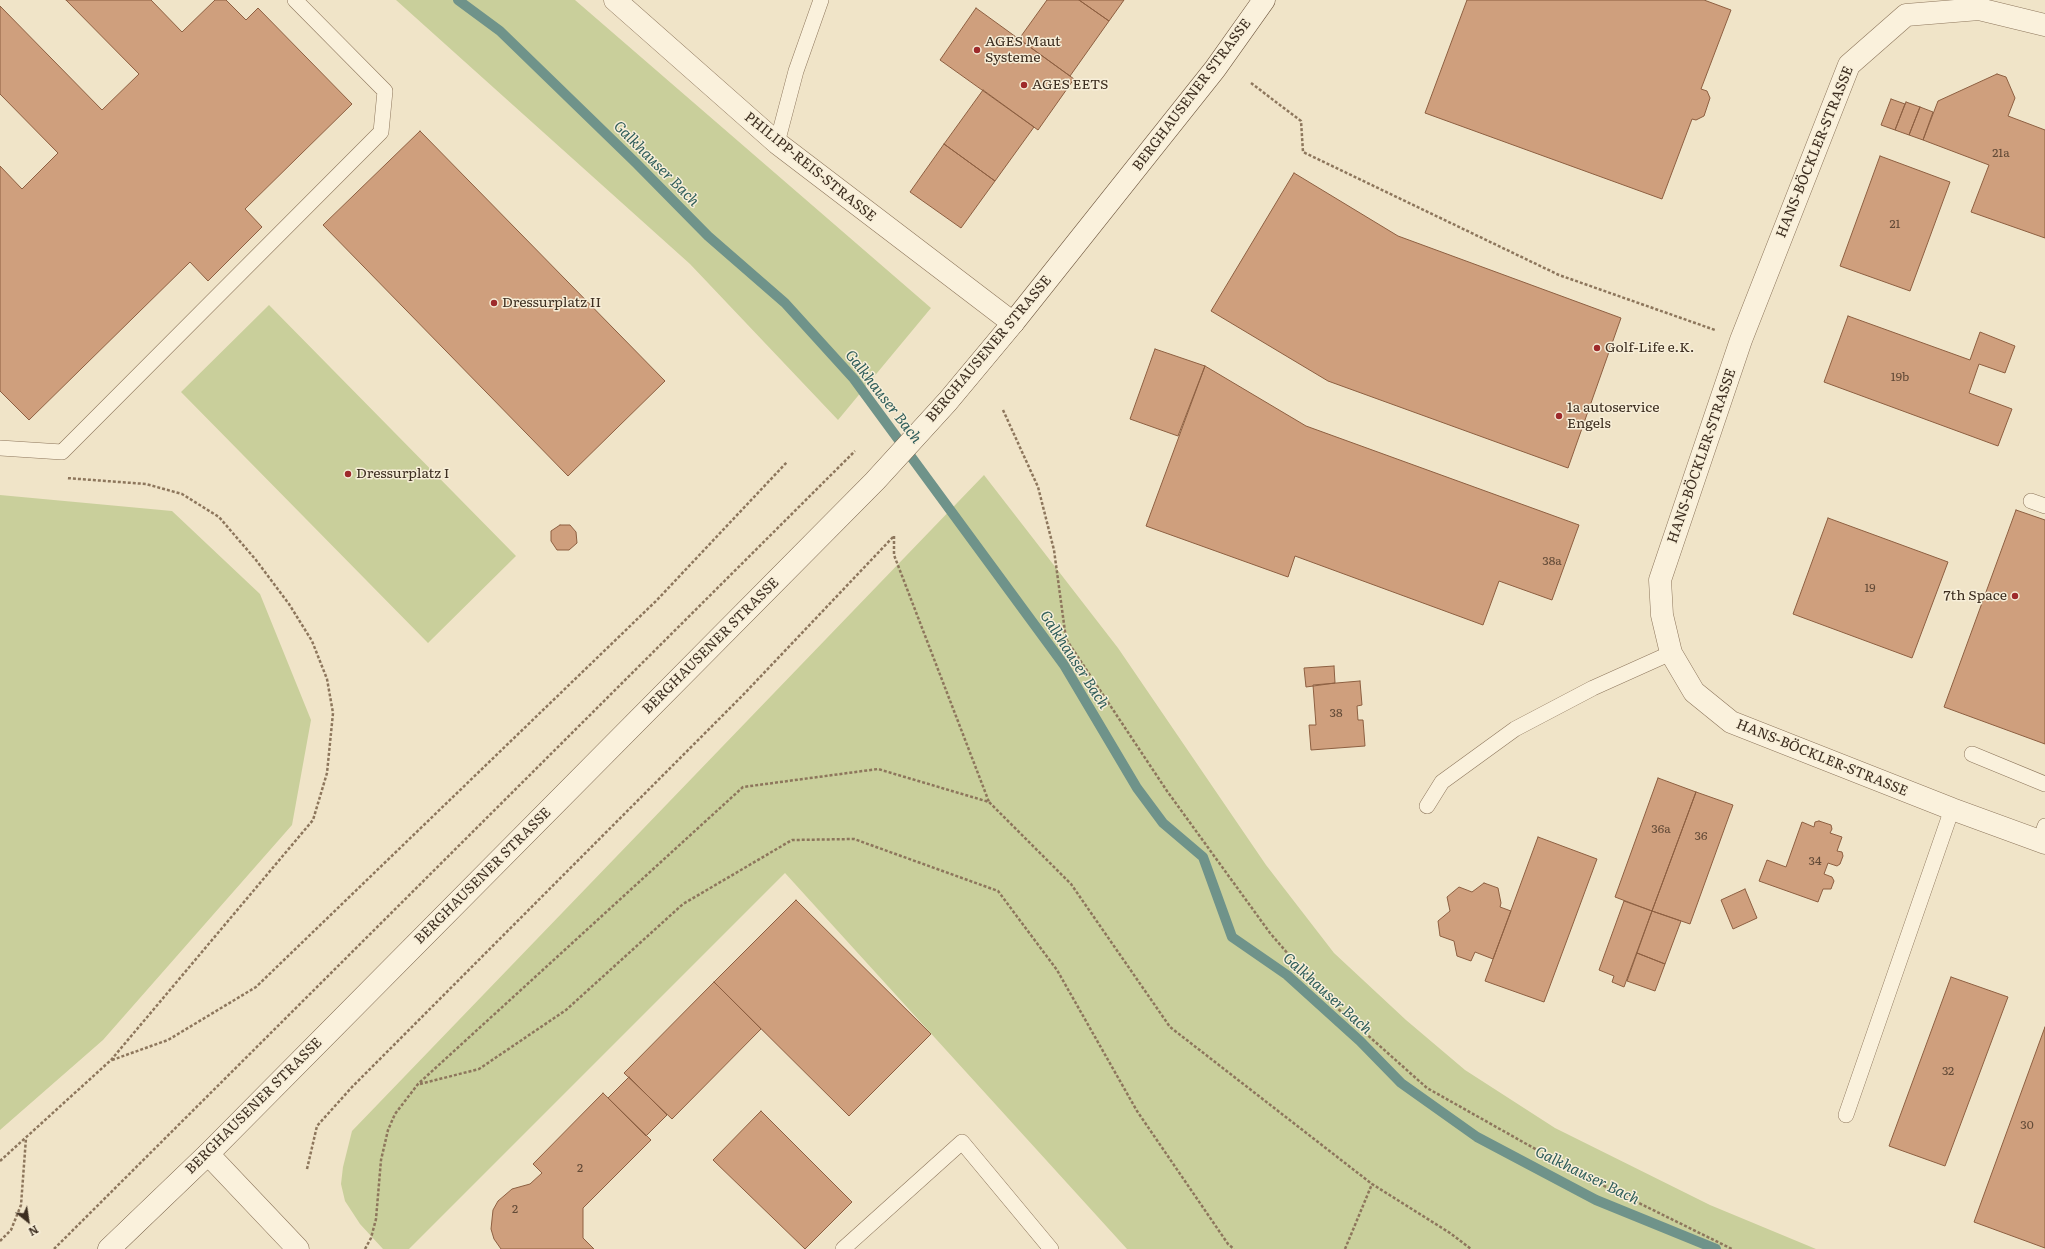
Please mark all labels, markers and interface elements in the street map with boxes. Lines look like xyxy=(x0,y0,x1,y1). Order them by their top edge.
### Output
street label: BERGHAUSENER STRASSE xyxy=(1129,16,1255,174)
place label: AGES Maut Systeme xyxy=(985,34,1061,66)
marker: AGES Maut Systeme xyxy=(972,45,982,55)
street label: HANS-BÖCKLER-STRASSE xyxy=(1773,64,1857,240)
place label: AGES EETS xyxy=(1032,77,1108,93)
marker: AGES EETS xyxy=(1019,80,1029,90)
street label: PHILIPP-REIS-STRASSE xyxy=(741,109,879,225)
water label: Galkhauser Bach xyxy=(610,118,702,210)
house number: 21a xyxy=(1992,146,2010,160)
house number: 21 xyxy=(1890,217,1900,231)
street label: BERGHAUSENER STRASSE xyxy=(923,272,1055,426)
place label: Dressurplatz II xyxy=(502,295,601,311)
marker: Dressurplatz II xyxy=(489,298,499,308)
place label: Golf-Life e.K. xyxy=(1605,340,1695,356)
marker: Golf-Life e.K. xyxy=(1592,343,1602,353)
water label: Galkhauser Bach xyxy=(841,347,925,447)
street label: HANS-BÖCKLER-STRASSE xyxy=(1664,366,1740,546)
house number: 19b xyxy=(1891,370,1909,384)
place label: 1a autoservice Engels xyxy=(1567,400,1659,432)
marker: 1a autoservice Engels xyxy=(1554,411,1564,421)
place label: Dressurplatz I xyxy=(356,466,450,482)
marker: Dressurplatz I xyxy=(343,469,353,479)
house number: 38a xyxy=(1542,554,1562,568)
street label: BERGHAUSENER STRASSE xyxy=(639,574,783,718)
house number: 19 xyxy=(1864,581,1876,595)
place label: 7th Space xyxy=(1944,588,2007,604)
marker: 7th Space xyxy=(2010,591,2020,601)
water label: Galkhauser Bach xyxy=(1036,608,1112,712)
house number: 38 xyxy=(1329,706,1343,720)
street label: HANS-BÖCKLER-STRASSE xyxy=(1734,716,1910,800)
street label: BERGHAUSENER STRASSE xyxy=(411,804,555,948)
house number: 36a xyxy=(1651,822,1671,836)
house number: 36 xyxy=(1695,829,1707,843)
house number: 34 xyxy=(1808,854,1822,868)
water label: Galkhauser Bach xyxy=(1279,949,1375,1039)
street label: BERGHAUSENER STRASSE xyxy=(182,1034,326,1178)
house number: 32 xyxy=(1942,1064,1954,1078)
house number: 30 xyxy=(2020,1118,2034,1132)
water label: Galkhauser Bach xyxy=(1532,1143,1642,1209)
house number: 2 xyxy=(577,1161,583,1175)
north arrow xyxy=(8,1201,48,1241)
house number: 2 xyxy=(512,1202,518,1216)
text: N xyxy=(26,1222,42,1241)

